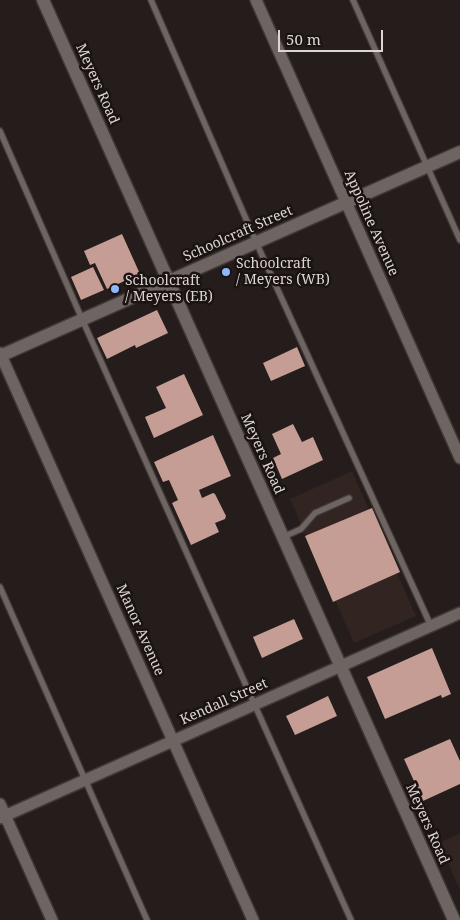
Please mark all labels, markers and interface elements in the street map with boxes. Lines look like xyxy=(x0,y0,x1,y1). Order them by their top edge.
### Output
scale bar xyxy=(280,20,385,52)
text: 50 m xyxy=(286,29,321,49)
street label: Meyers Road xyxy=(72,41,122,127)
street label: Appoline Avenue xyxy=(340,167,402,279)
street label: Schoolcraft Street xyxy=(181,202,295,266)
place label: Schoolcraft / Meyers (WB) xyxy=(236,256,330,288)
marker: Schoolcraft / Meyers (WB) xyxy=(220,266,232,278)
place label: Schoolcraft / Meyers (EB) xyxy=(125,273,213,306)
marker: Schoolcraft / Meyers (EB) xyxy=(109,283,121,295)
street label: Meyers Road xyxy=(237,411,287,497)
street label: Manor Avenue xyxy=(112,582,168,678)
street label: Kendall Street xyxy=(178,675,270,729)
street label: Meyers Road xyxy=(402,781,452,867)

